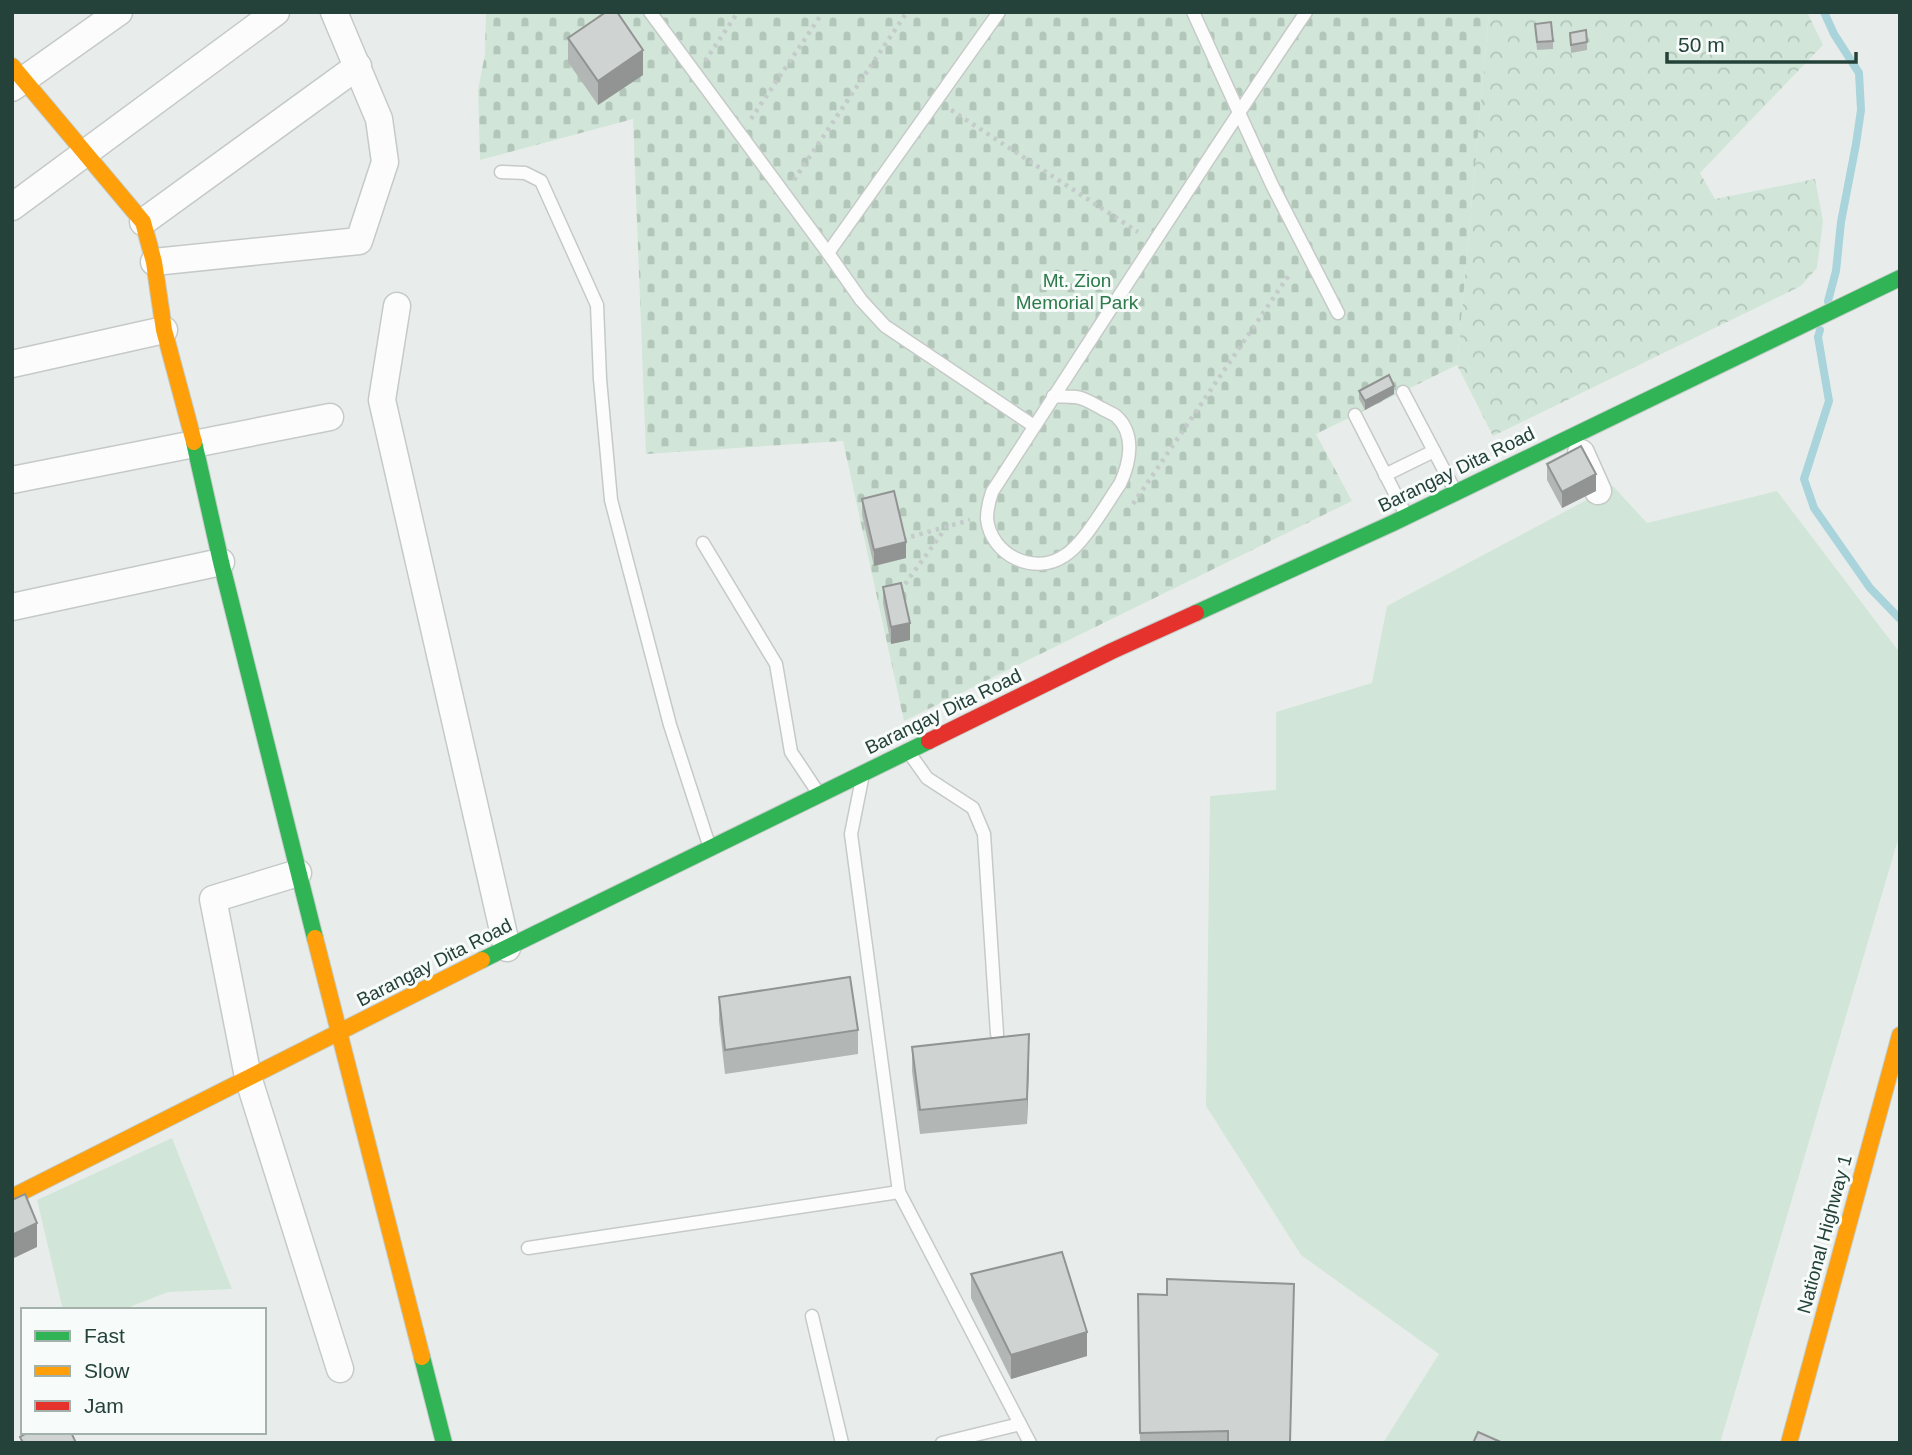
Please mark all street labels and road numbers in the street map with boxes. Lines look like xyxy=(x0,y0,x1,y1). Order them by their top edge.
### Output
street label: Barangay Dita Road xyxy=(1375,423,1538,516)
street label: Barangay Dita Road xyxy=(862,665,1025,758)
street label: Barangay Dita Road xyxy=(353,914,515,1011)
street label: National Highway 1 xyxy=(1793,1152,1856,1316)

